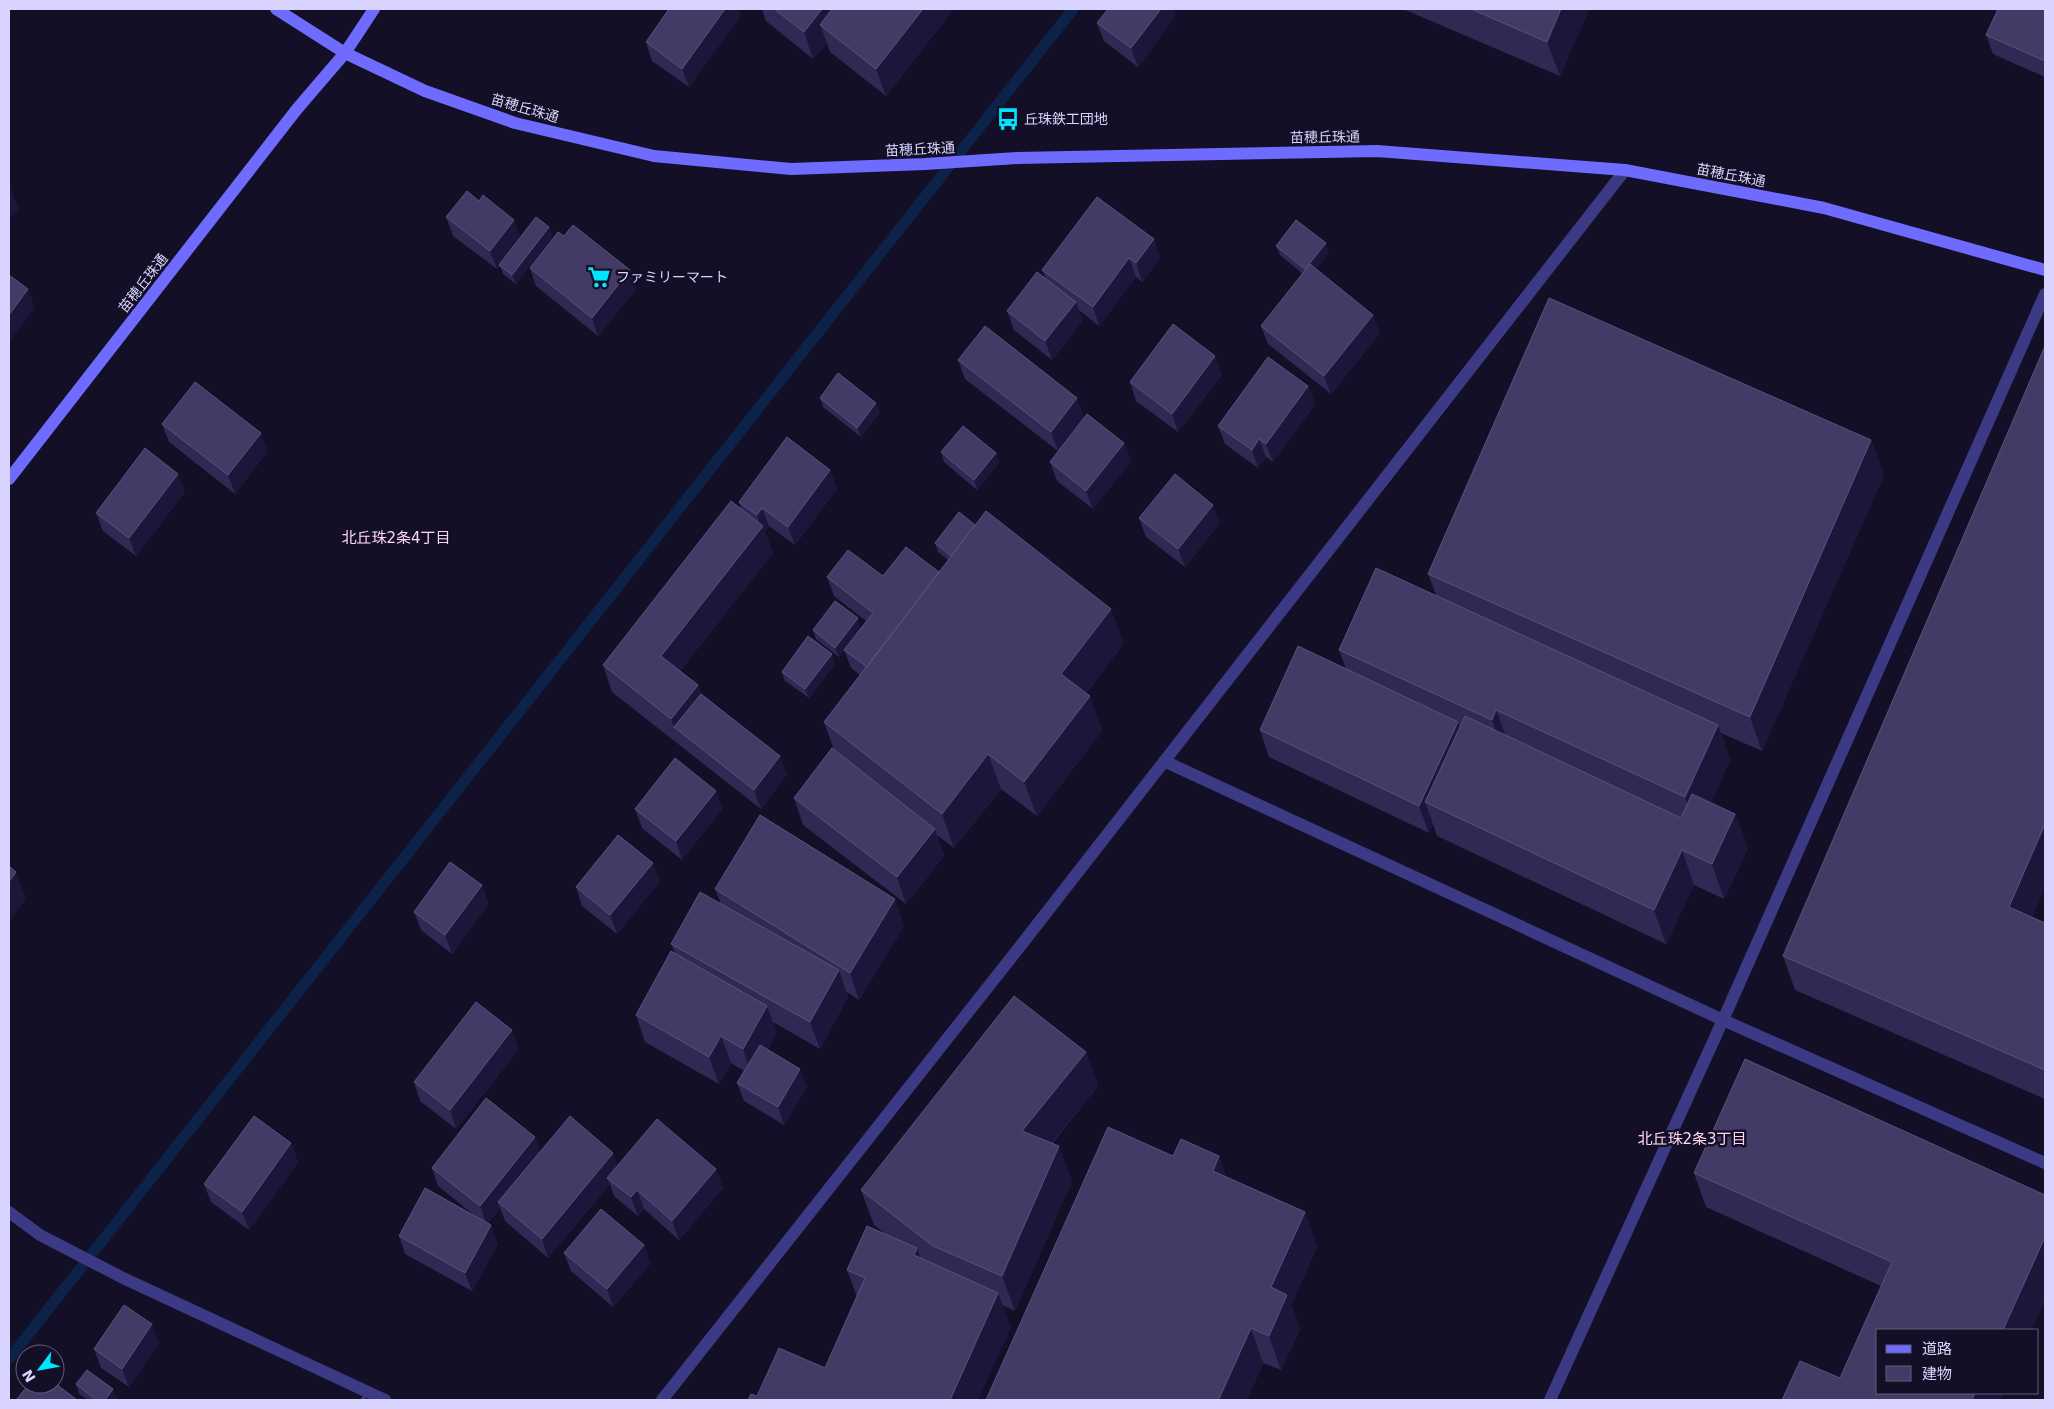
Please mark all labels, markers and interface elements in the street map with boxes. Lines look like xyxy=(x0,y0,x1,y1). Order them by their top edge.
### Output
street label: 苗穂丘珠通 xyxy=(489,91,561,125)
bus stop icon: 丘珠鉄工団地 xyxy=(995,106,1021,132)
place label: 丘珠鉄工団地 xyxy=(1024,111,1108,127)
street label: 苗穂丘珠通 xyxy=(1290,128,1360,146)
street label: 苗穂丘珠通 xyxy=(885,139,955,159)
street label: 苗穂丘珠通 xyxy=(1695,160,1767,190)
street label: 苗穂丘珠通 xyxy=(115,250,171,316)
supermarket icon: ファミリーマート xyxy=(586,264,612,290)
place label: ファミリーマート xyxy=(616,269,728,285)
district label: 北丘珠2条4丁目 xyxy=(341,529,451,547)
district label: 北丘珠2条3丁目 xyxy=(1637,1130,1747,1148)
legend xyxy=(1876,1329,2039,1394)
text: 道路 xyxy=(1922,1340,1952,1358)
north arrow xyxy=(15,1344,65,1394)
text: 建物 xyxy=(1922,1365,1952,1383)
text: N xyxy=(19,1367,39,1385)

